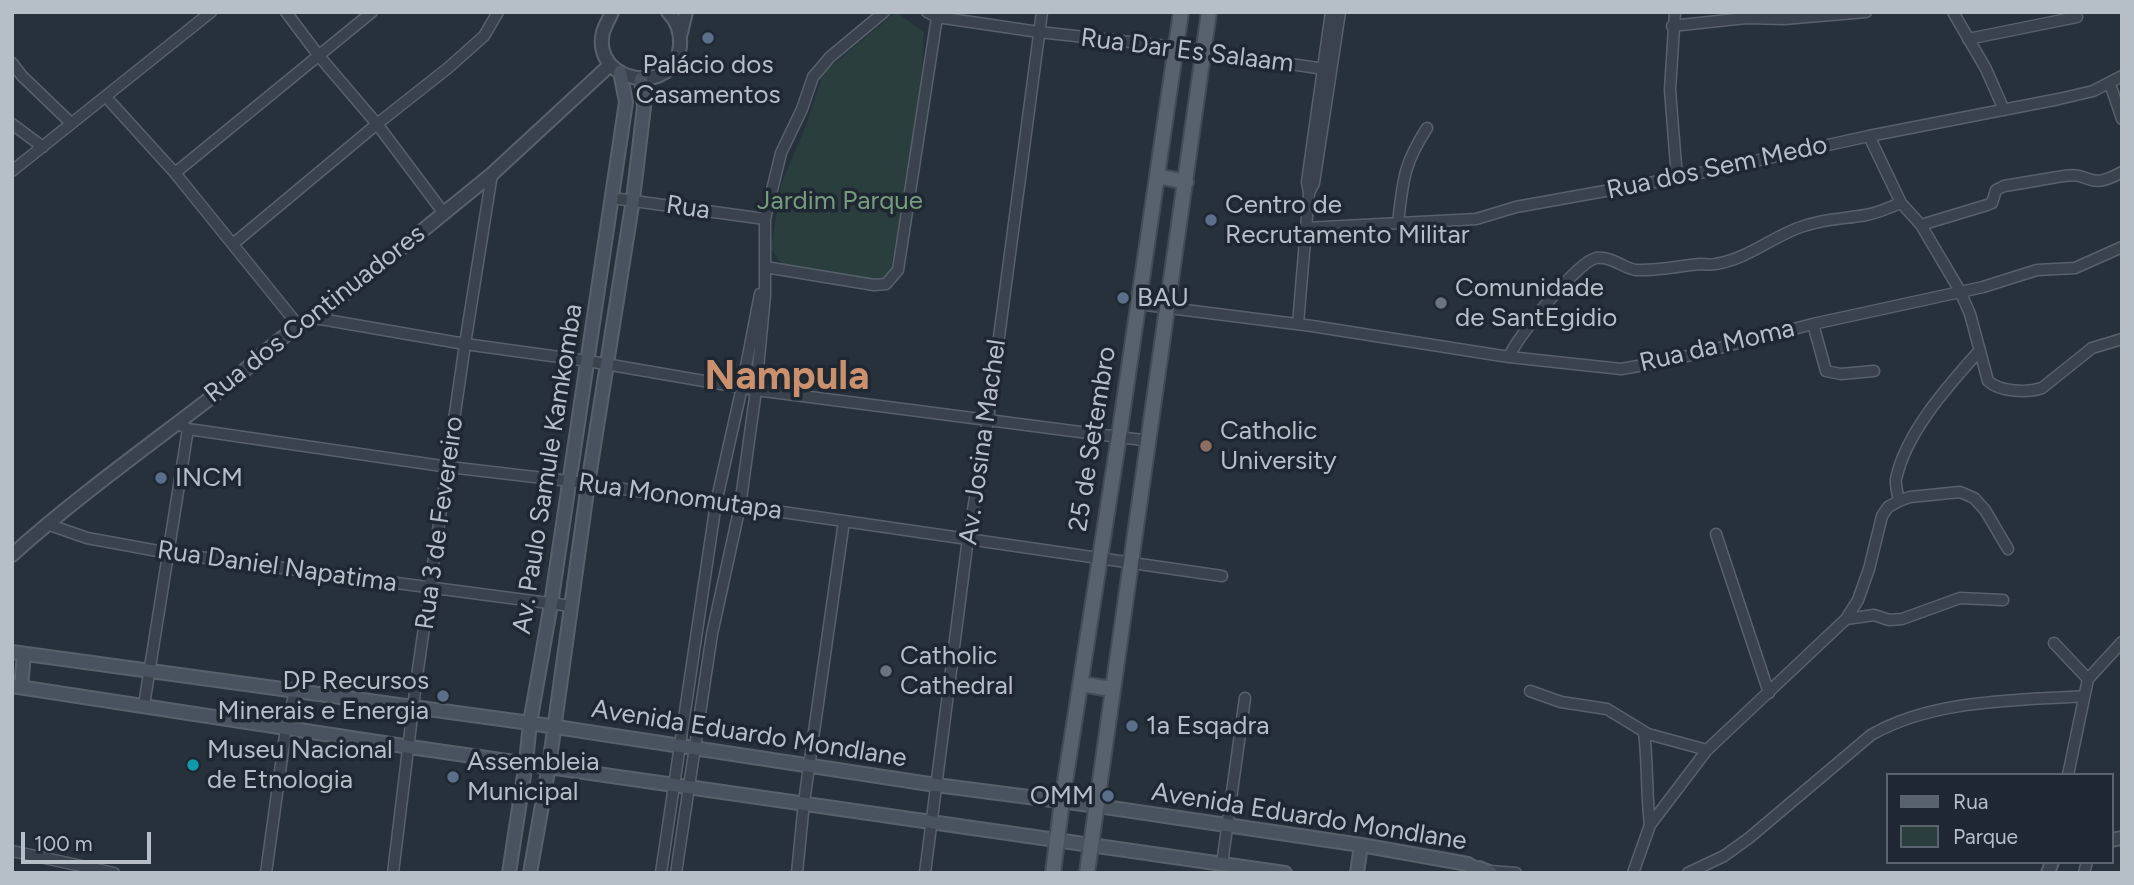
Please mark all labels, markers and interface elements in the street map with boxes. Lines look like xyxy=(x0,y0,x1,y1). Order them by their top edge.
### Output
street label: Rua Dar Es Salaam xyxy=(1079,22,1295,80)
marker: Palácio dos Casamentos xyxy=(700,30,716,46)
place label: Palácio dos Casamentos xyxy=(635,49,781,110)
street label: Rua dos Sem Medo xyxy=(1604,129,1830,207)
park label: Jardim Parque xyxy=(757,185,923,217)
street label: Rua xyxy=(664,189,712,227)
place label: Centro de Recrutamento Militar xyxy=(1225,189,1470,250)
marker: Centro de Recrutamento Militar xyxy=(1203,212,1219,228)
street label: Rua dos Continuadores xyxy=(199,218,431,410)
place label: Comunidade de SantEgidio xyxy=(1455,272,1617,334)
place label: BAU xyxy=(1137,282,1189,314)
marker: BAU xyxy=(1115,290,1131,306)
marker: Comunidade de SantEgidio xyxy=(1433,295,1449,311)
street label: Av. Paulo Samule Kamkomba xyxy=(506,302,590,636)
street label: Rua da Moma xyxy=(1637,313,1797,379)
street label: Av. Josina Machel xyxy=(953,337,1013,547)
street label: 25 de Setembro xyxy=(1063,344,1123,534)
district label: Nampula xyxy=(704,353,870,401)
street label: Rua 3 de Fevereiro xyxy=(410,414,470,632)
place label: Catholic University xyxy=(1220,415,1337,476)
marker: Catholic University xyxy=(1198,438,1214,454)
place label: INCM xyxy=(175,462,243,494)
street label: Rua Monomutapa xyxy=(576,467,784,527)
marker: INCM xyxy=(153,470,169,486)
street label: Rua Daniel Napatima xyxy=(155,535,399,599)
place label: Catholic Cathedral xyxy=(900,640,1014,702)
marker: Catholic Cathedral xyxy=(878,663,894,679)
place label: DP Recursos Minerais e Energia xyxy=(218,665,429,726)
marker: DP Recursos Minerais e Energia xyxy=(435,688,451,704)
street label: Avenida Eduardo Mondlane xyxy=(589,694,909,774)
place label: 1a Esqadra xyxy=(1146,710,1269,742)
marker: 1a Esqadra xyxy=(1124,718,1140,734)
place label: Museu Nacional de Etnologia xyxy=(207,734,393,796)
place label: Assembleia Municipal xyxy=(467,746,600,808)
marker: Museu Nacional de Etnologia xyxy=(185,757,201,773)
marker: Assembleia Municipal xyxy=(445,769,461,785)
legend xyxy=(1885,773,2113,864)
street label: Avenida Eduardo Mondlane xyxy=(1149,777,1469,857)
place label: OMM xyxy=(1030,780,1094,812)
marker: OMM xyxy=(1100,788,1116,804)
text: Rua xyxy=(1953,789,1989,814)
scale bar xyxy=(24,818,154,862)
text: Parque xyxy=(1953,824,2018,849)
text: 100 m xyxy=(34,831,93,856)

